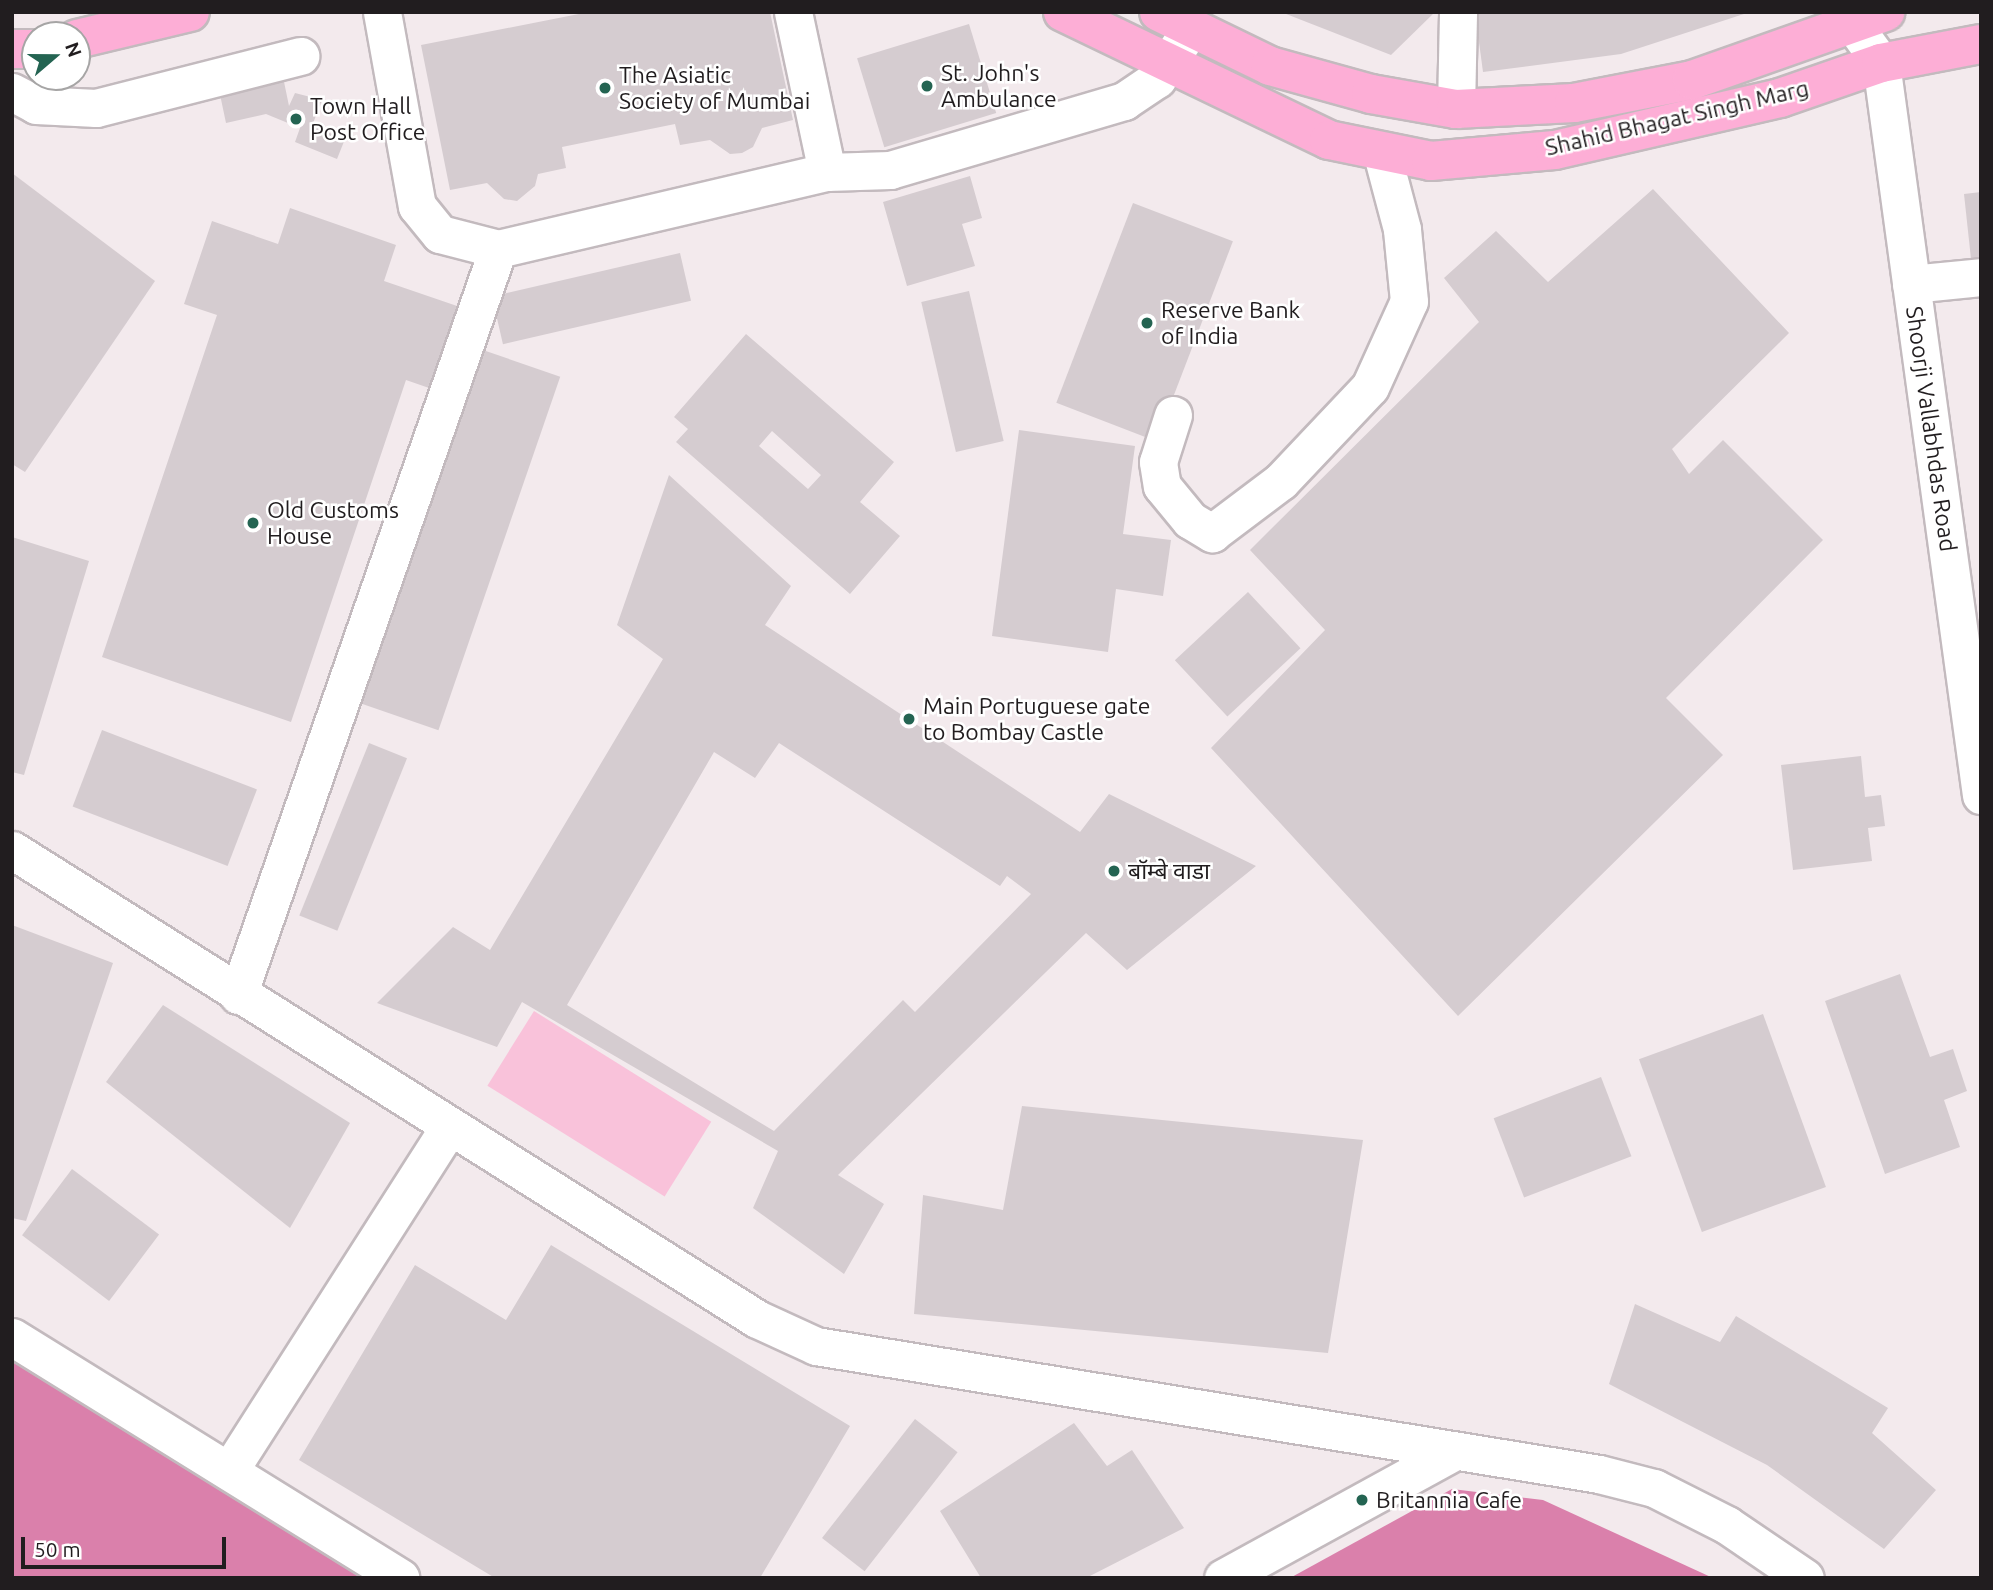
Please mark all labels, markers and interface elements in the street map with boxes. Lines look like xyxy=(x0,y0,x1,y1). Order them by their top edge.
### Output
north arrow xyxy=(21,21,91,91)
text: N xyxy=(61,39,87,60)
place label: St. John's Ambulance xyxy=(941,59,1057,113)
place label: The Asiatic Society of Mumbai xyxy=(619,61,810,115)
street label: Shahid Bhagat Singh Marg xyxy=(1543,74,1811,162)
marker: St. John's Ambulance xyxy=(919,78,935,94)
marker: The Asiatic Society of Mumbai xyxy=(597,80,613,96)
place label: Town Hall Post Office xyxy=(310,92,426,146)
marker: Town Hall Post Office xyxy=(288,111,304,127)
place label: Reserve Bank of India xyxy=(1161,296,1300,350)
street label: Shoorji Vallabhdas Road xyxy=(1900,305,1962,553)
marker: Reserve Bank of India xyxy=(1139,315,1155,331)
place label: Old Customs House xyxy=(267,496,399,550)
marker: Old Customs House xyxy=(245,515,261,531)
place label: Main Portuguese gate to Bombay Castle xyxy=(923,692,1150,746)
marker: Main Portuguese gate to Bombay Castle xyxy=(901,711,917,727)
place label: बॉम्बे वाडा xyxy=(1128,857,1210,885)
marker: बॉम्बे वाडा xyxy=(1106,863,1122,879)
place label: Britannia Cafe xyxy=(1376,1486,1522,1514)
marker: Britannia Cafe xyxy=(1354,1492,1370,1508)
scale bar xyxy=(24,1524,229,1568)
text: 50 m xyxy=(34,1537,81,1561)

